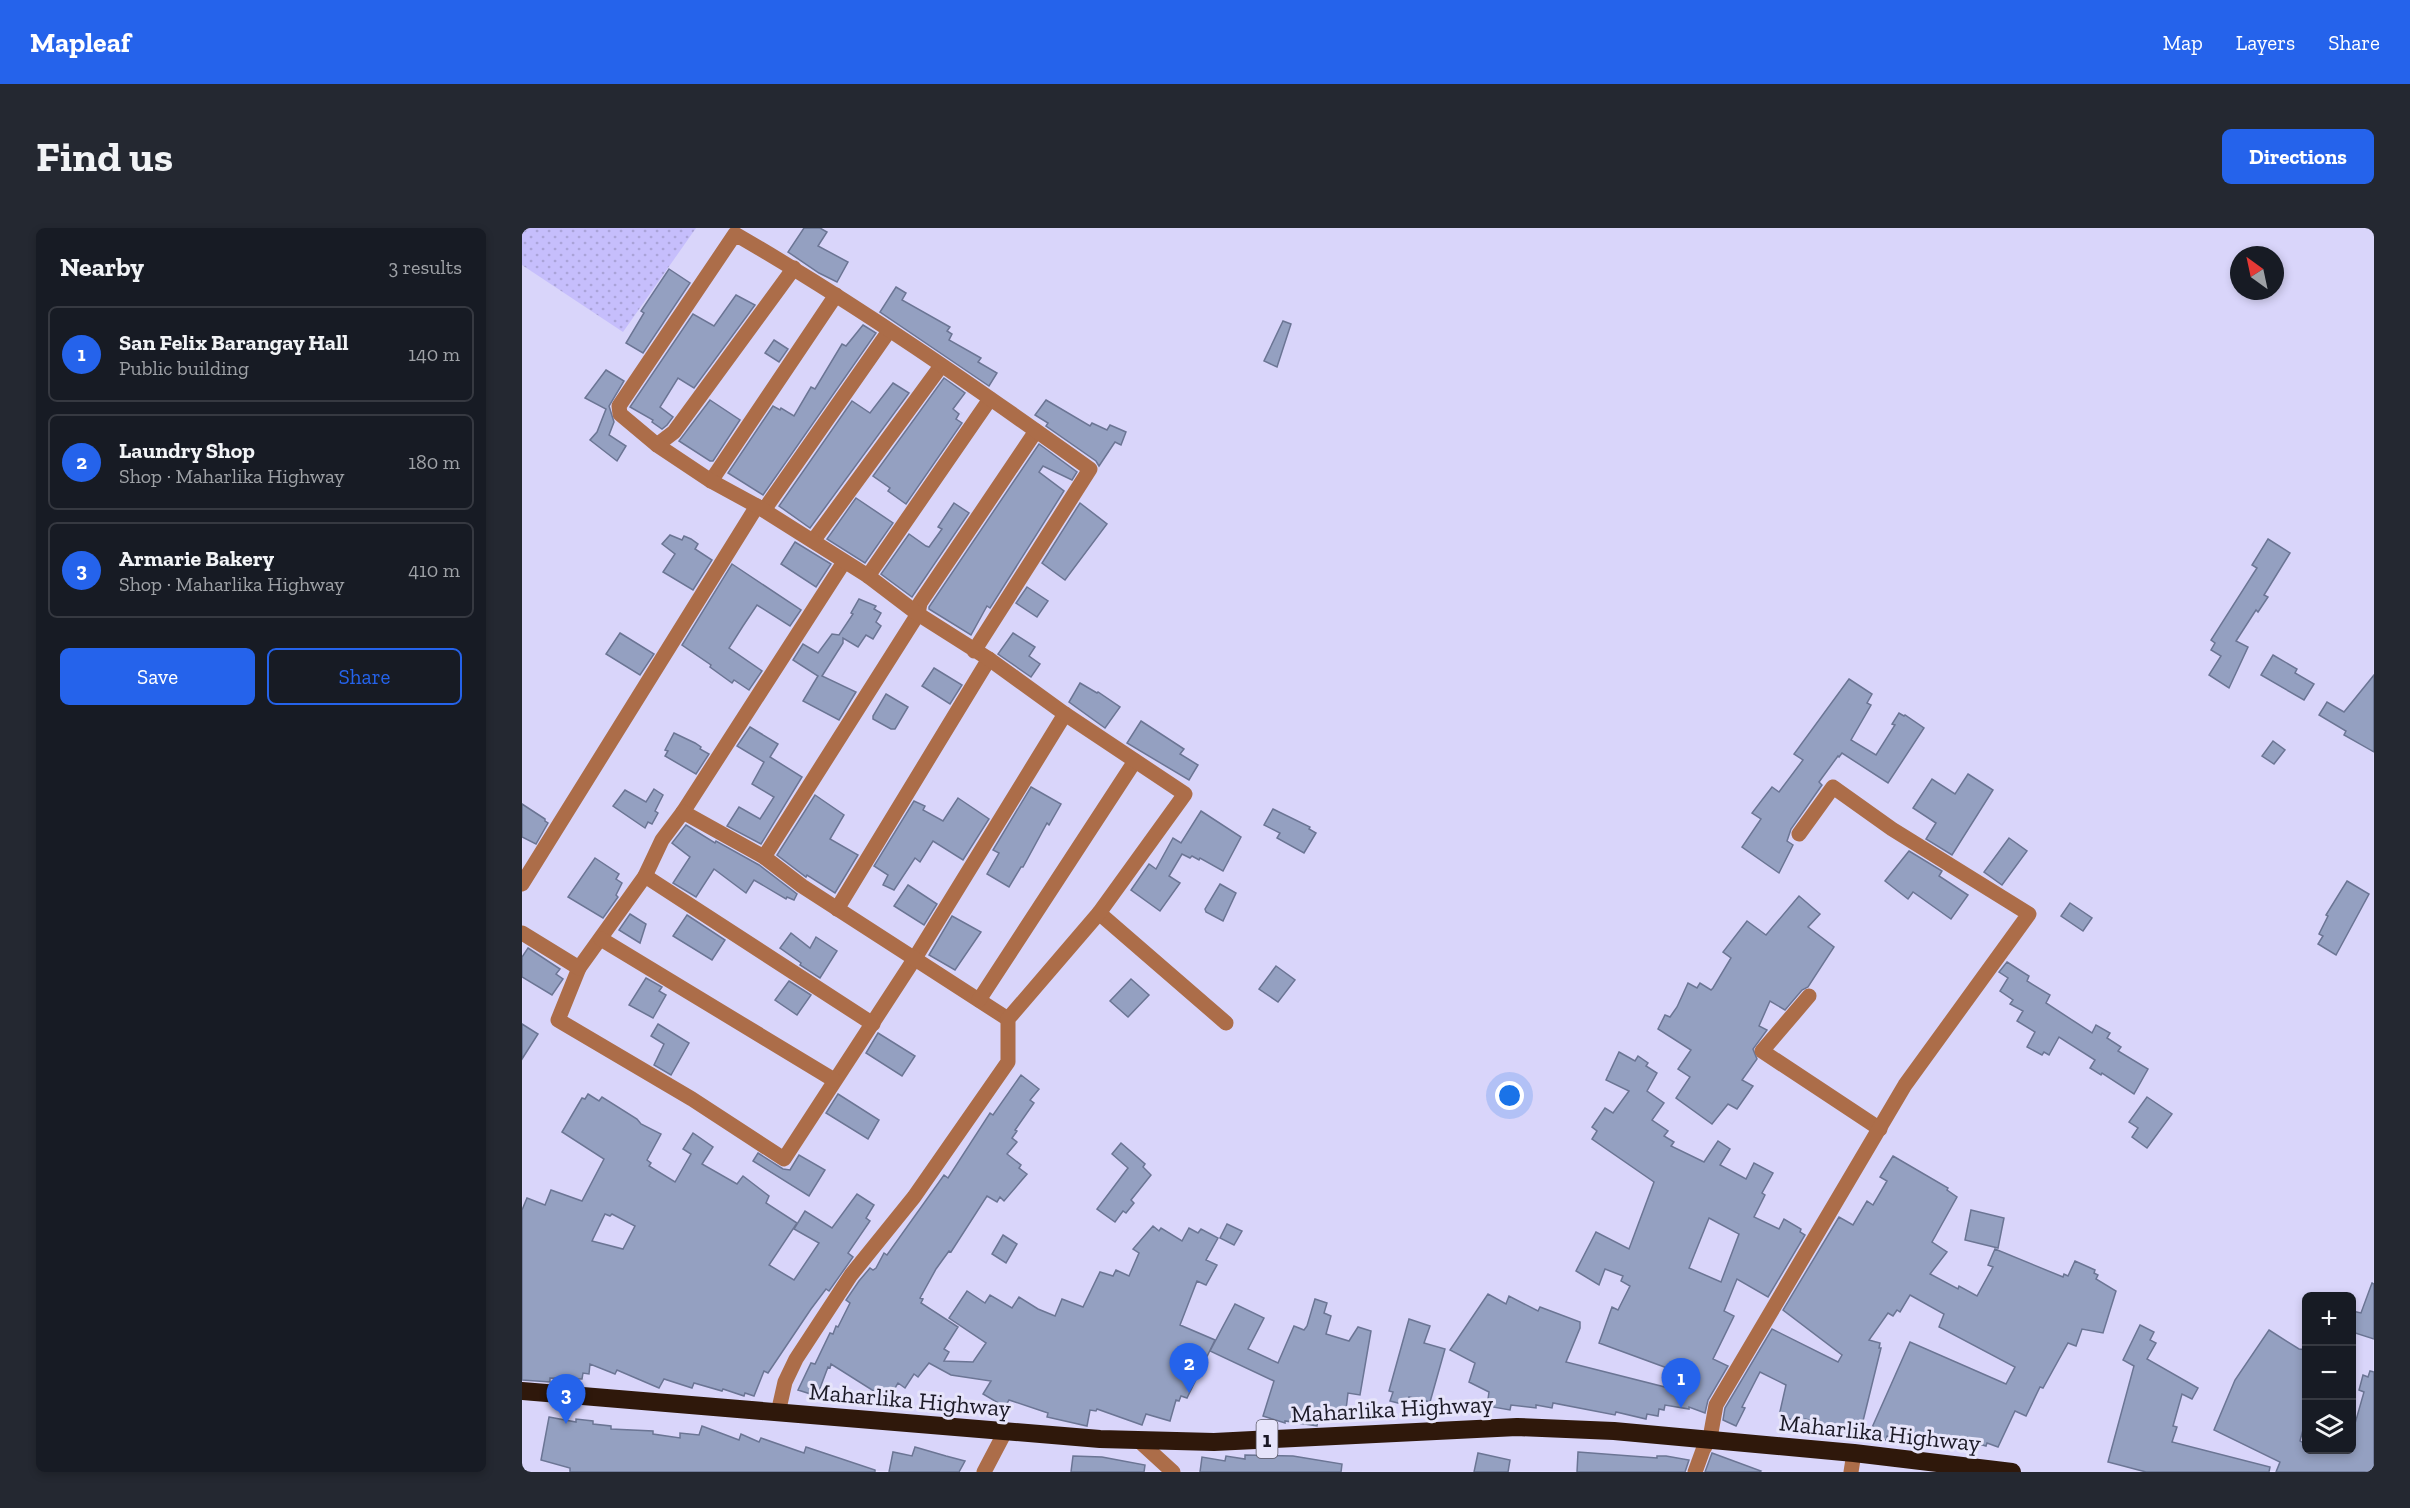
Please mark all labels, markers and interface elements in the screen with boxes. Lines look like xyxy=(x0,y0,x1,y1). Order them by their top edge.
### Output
text: Mapleaf xyxy=(30,26,130,59)
text: Map xyxy=(2163,30,2203,55)
text: Layers xyxy=(2236,30,2295,55)
text: Share xyxy=(2328,30,2380,55)
button: Directions xyxy=(2222,129,2374,184)
text: Find us xyxy=(36,131,173,182)
north arrow xyxy=(2230,246,2284,300)
text: Nearby xyxy=(60,251,144,283)
text: 3 results xyxy=(388,255,462,279)
text: San Felix Barangay Hall xyxy=(119,329,348,356)
text: 1 xyxy=(77,342,86,366)
text: 140 m xyxy=(408,342,460,366)
text: Public building xyxy=(119,356,249,380)
text: Laundry Shop xyxy=(119,437,255,464)
text: 2 xyxy=(76,450,87,474)
text: 180 m xyxy=(408,450,460,474)
text: Shop · Maharlika Highway xyxy=(119,464,345,488)
text: Armarie Bakery xyxy=(119,545,274,572)
text: 3 xyxy=(76,558,87,582)
text: 410 m xyxy=(408,558,460,582)
text: Shop · Maharlika Highway xyxy=(119,572,345,596)
button: Save xyxy=(60,648,255,705)
button: Share xyxy=(267,648,462,705)
your location xyxy=(1495,1081,1524,1110)
map controls xyxy=(2302,1292,2356,1454)
button: + xyxy=(2302,1292,2356,1346)
pin: 2 xyxy=(1170,1344,1208,1393)
button: − xyxy=(2302,1346,2356,1400)
pin: 1 xyxy=(1662,1358,1700,1408)
pin: 3 xyxy=(546,1374,585,1424)
street label: Maharlika Highway xyxy=(808,1376,1013,1423)
street label: Maharlika Highway xyxy=(1290,1389,1495,1428)
button: layers xyxy=(2302,1400,2356,1454)
street label: Maharlika Highway xyxy=(1778,1407,1983,1458)
road number: 1 xyxy=(1256,1420,1278,1458)

